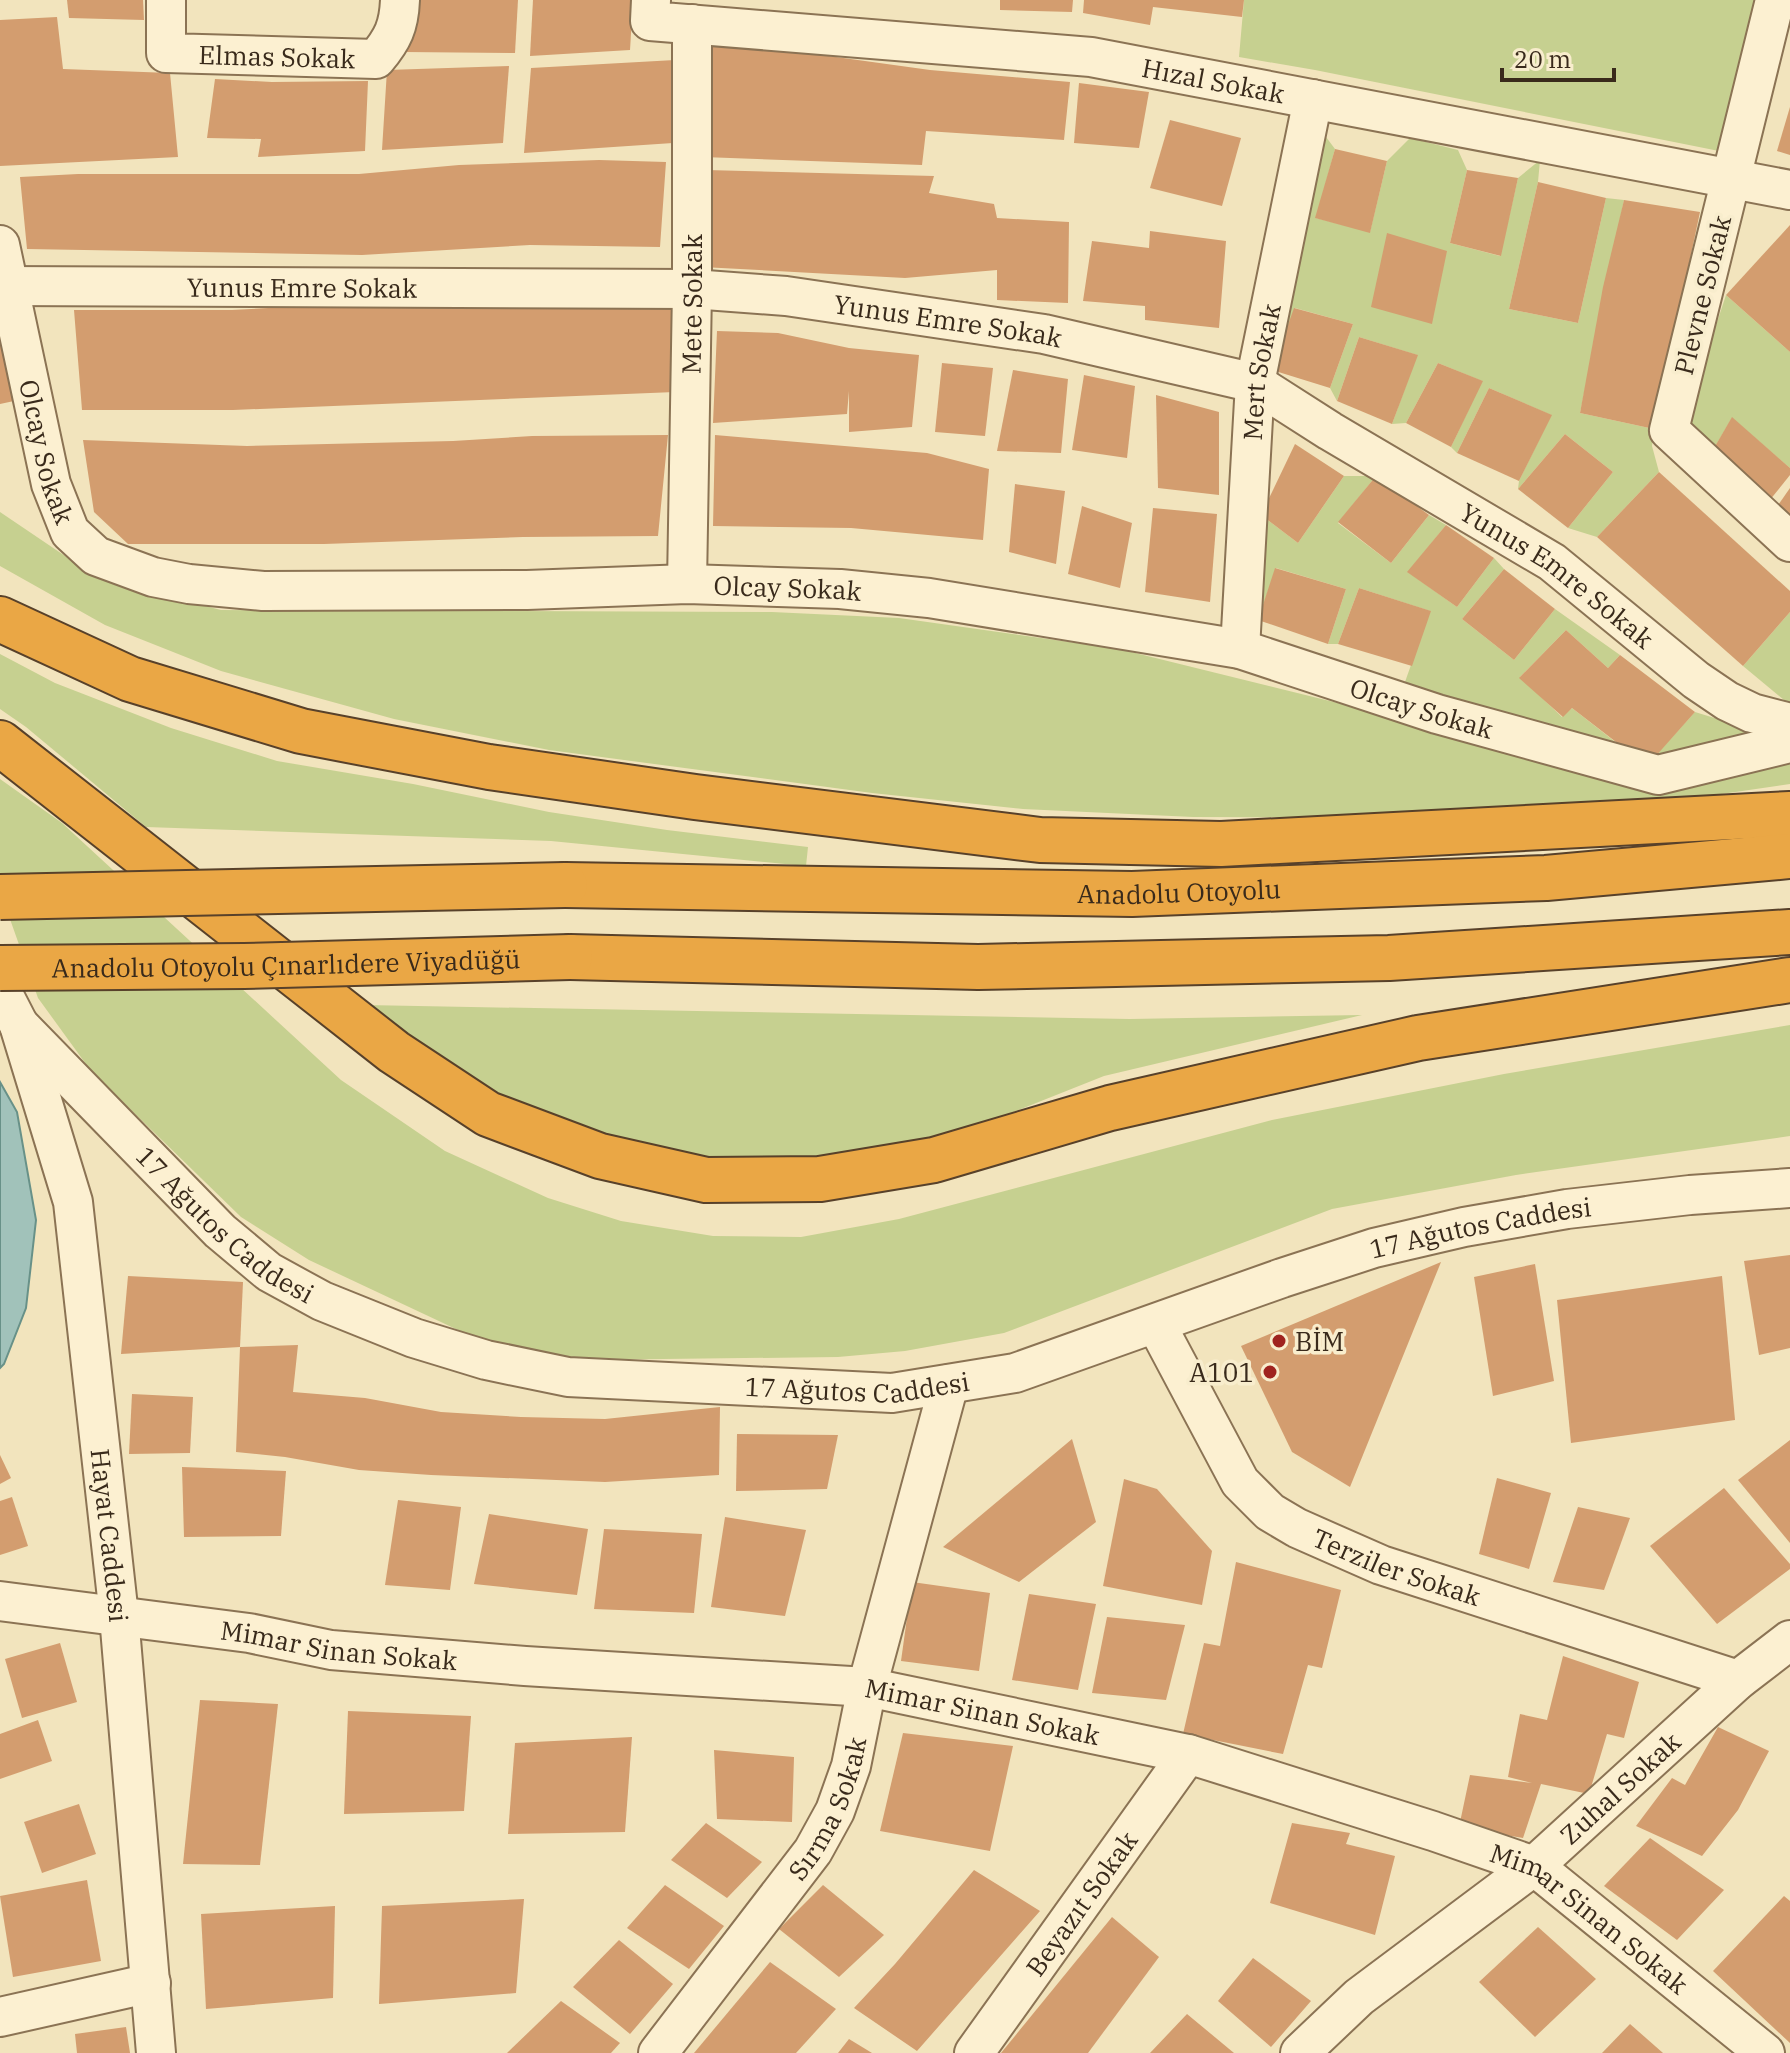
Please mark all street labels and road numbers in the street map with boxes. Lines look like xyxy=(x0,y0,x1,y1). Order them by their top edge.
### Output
street label: Elmas Sokak xyxy=(198,37,356,75)
street label: Hızal Sokak xyxy=(1139,50,1287,110)
street label: Plevne Sokak xyxy=(1666,212,1738,378)
street label: Mete Sokak xyxy=(674,234,709,374)
street label: Yunus Emre Sokak xyxy=(187,270,417,305)
street label: Yunus Emre Sokak xyxy=(831,286,1066,355)
street label: Mert Sokak xyxy=(1235,301,1288,441)
street label: Olcay Sokak xyxy=(12,376,82,529)
street label: Yunus Emre Sokak xyxy=(1454,495,1661,656)
street label: Olcay Sokak xyxy=(713,568,863,608)
street label: Olcay Sokak xyxy=(1346,670,1497,746)
street label: Anadolu Otoyolu xyxy=(1077,871,1281,911)
street label: Anadolu Otoyolu Çınarlıdere Viyadüğü xyxy=(51,941,521,985)
street label: 17 Ağutos Caddesi xyxy=(129,1139,320,1310)
street label: 17 Ağutos Caddesi xyxy=(1366,1189,1593,1266)
street label: 17 Ağutos Caddesi xyxy=(744,1364,972,1410)
street label: Hayat Caddesi xyxy=(84,1447,136,1623)
street label: Terziler Sokak xyxy=(1308,1520,1485,1613)
street label: Mimar Sinan Sokak xyxy=(219,1612,459,1677)
street label: Mimar Sinan Sokak xyxy=(862,1670,1103,1752)
street label: Zuhal Sokak xyxy=(1552,1724,1687,1851)
street label: Sırma Sokak xyxy=(780,1734,873,1887)
street label: Beyazıt Sokak xyxy=(1018,1824,1144,1982)
street label: Mimar Sinan Sokak xyxy=(1486,1835,1695,2001)

